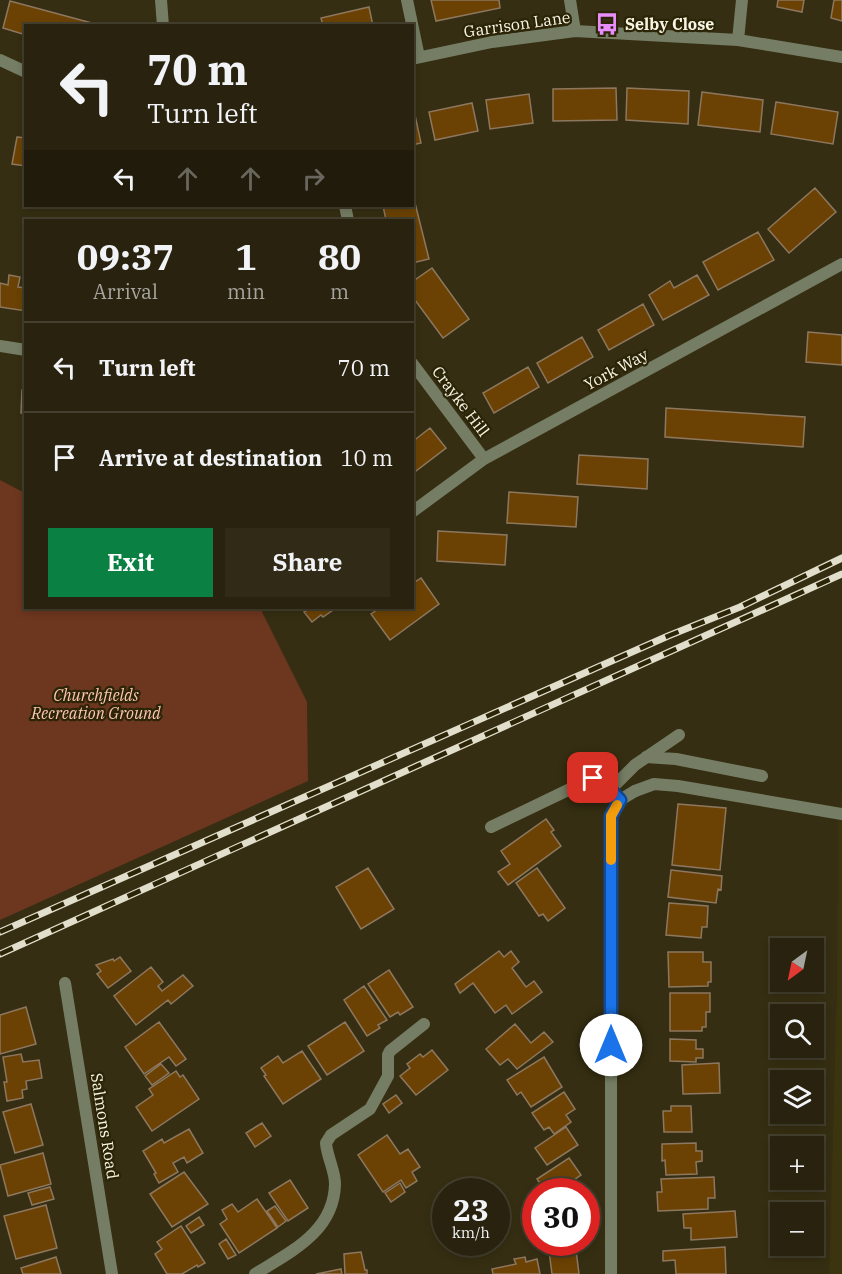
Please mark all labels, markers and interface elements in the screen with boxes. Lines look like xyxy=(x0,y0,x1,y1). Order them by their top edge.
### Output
street label: Garrison Lane xyxy=(462,7,572,41)
bus stop icon: Selby Close xyxy=(594,11,620,37)
place label: Selby Close xyxy=(625,14,714,34)
text: 70 m xyxy=(147,42,248,97)
icon: left xyxy=(48,48,126,126)
text: Turn left xyxy=(147,95,258,130)
icon: left xyxy=(108,162,141,195)
icon: ahead xyxy=(171,162,204,195)
icon: ahead xyxy=(234,162,267,195)
icon: right xyxy=(297,162,330,195)
text: 09:37 xyxy=(77,233,174,280)
text: 1 xyxy=(235,233,257,280)
text: 80 xyxy=(318,233,361,280)
text: Arrival xyxy=(93,278,158,305)
text: min xyxy=(227,278,265,305)
text: m xyxy=(330,278,349,305)
street label: York Way xyxy=(580,344,652,394)
icon: left xyxy=(48,351,81,384)
text: Turn left xyxy=(99,353,195,382)
text: 70 m xyxy=(338,353,390,382)
street label: Crayke Hill xyxy=(428,362,494,440)
icon: arrive xyxy=(48,441,81,474)
text: Arrive at destination xyxy=(99,443,322,472)
text: 10 m xyxy=(340,443,393,472)
button: Exit xyxy=(48,528,213,597)
button: Share xyxy=(225,528,390,597)
park label: Churchfields Recreation Ground xyxy=(30,685,161,723)
pin xyxy=(567,752,618,803)
icon: arrive xyxy=(576,761,609,794)
north arrow xyxy=(770,938,824,992)
map controls xyxy=(770,938,824,1256)
button: search xyxy=(770,1004,824,1058)
position arrow xyxy=(579,1013,643,1077)
button: layers xyxy=(770,1070,824,1124)
street label: Salmons Road xyxy=(87,1072,123,1181)
button: + xyxy=(770,1136,824,1190)
speed limit sign: 30 xyxy=(522,1178,600,1256)
text: 23 xyxy=(453,1190,489,1229)
button: − xyxy=(770,1202,824,1256)
text: km/h xyxy=(452,1223,490,1242)

